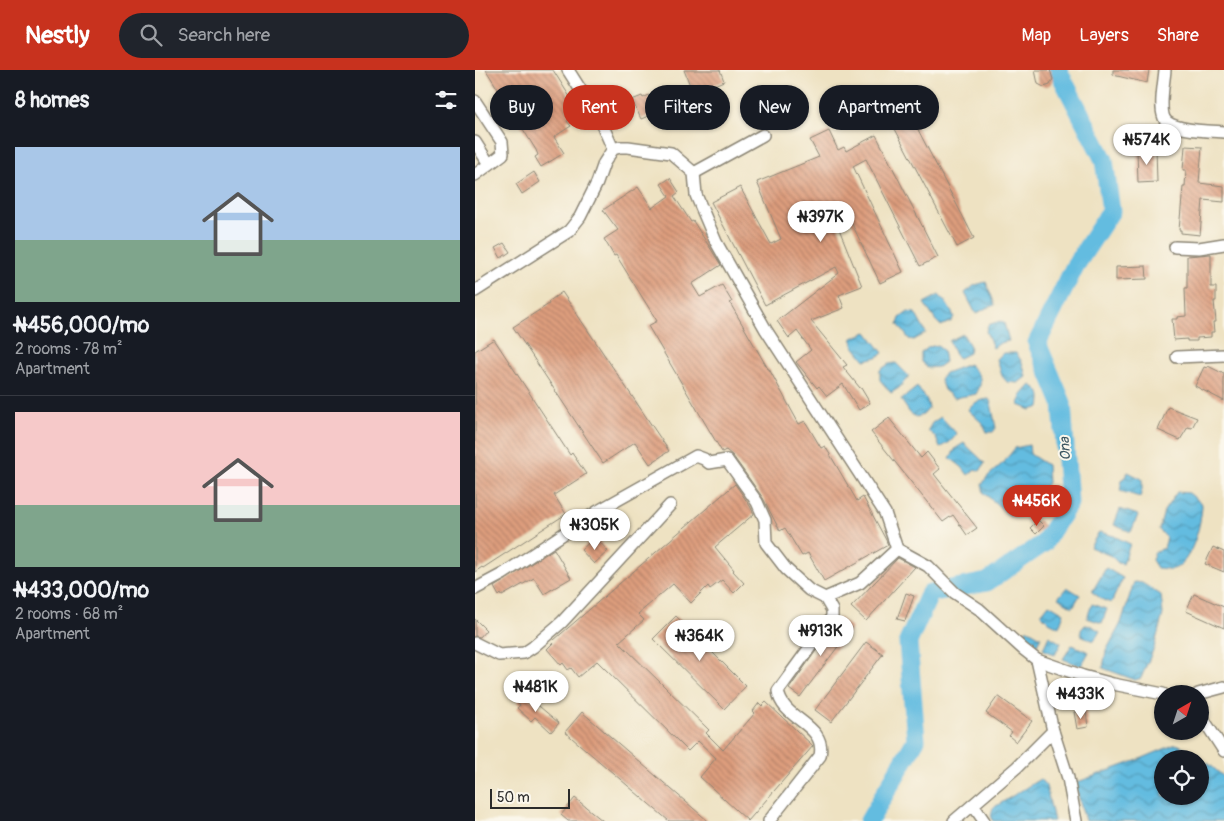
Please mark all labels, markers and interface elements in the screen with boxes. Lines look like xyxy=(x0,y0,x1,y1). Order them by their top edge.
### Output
search box xyxy=(119,13,469,58)
text: Nestly xyxy=(25,21,89,50)
icon: search xyxy=(137,21,165,49)
text: Search here xyxy=(177,23,270,47)
text: Map xyxy=(1022,24,1051,47)
text: Layers xyxy=(1079,24,1129,47)
text: Share xyxy=(1157,24,1199,47)
chip: Buy xyxy=(490,85,553,130)
chip: Rent xyxy=(563,85,635,130)
chip: Filters xyxy=(645,85,730,130)
chip: New xyxy=(740,85,809,130)
chip: Apartment xyxy=(819,85,939,130)
icon: filters xyxy=(432,86,460,114)
text: 8 homes xyxy=(15,87,89,114)
pin: ₦574K xyxy=(1112,124,1182,166)
text: ₦574K xyxy=(1124,130,1170,150)
icon: home xyxy=(193,179,283,269)
pin: ₦397K xyxy=(786,200,856,243)
text: ₦397K xyxy=(799,207,843,227)
text: ₦456,000/mo xyxy=(15,312,149,339)
text: 2 rooms · 78 m² xyxy=(15,339,122,359)
text: Apartment xyxy=(15,359,90,379)
water label: Ona xyxy=(1056,435,1074,461)
icon: home xyxy=(193,445,283,535)
pin: ₦456K xyxy=(1002,484,1072,527)
text: ₦456K xyxy=(1014,491,1060,511)
pin: ₦305K xyxy=(560,508,630,551)
text: ₦305K xyxy=(571,515,619,535)
text: ₦433,000/mo xyxy=(15,577,149,604)
text: 2 rooms · 68 m² xyxy=(15,604,123,624)
pin: ₦913K xyxy=(786,614,856,657)
pin: ₦364K xyxy=(665,620,735,662)
text: ₦913K xyxy=(800,621,842,641)
text: Apartment xyxy=(15,624,90,644)
text: ₦364K xyxy=(677,626,723,646)
pin: ₦481K xyxy=(501,670,571,713)
text: ₦481K xyxy=(515,677,557,697)
pin: ₦433K xyxy=(1046,678,1116,720)
text: ₦433K xyxy=(1058,684,1104,704)
north arrow xyxy=(1154,685,1209,740)
map controls xyxy=(1154,685,1209,805)
button: locate xyxy=(1154,750,1209,805)
scale bar xyxy=(490,786,570,809)
text: 50 m xyxy=(497,789,530,806)

